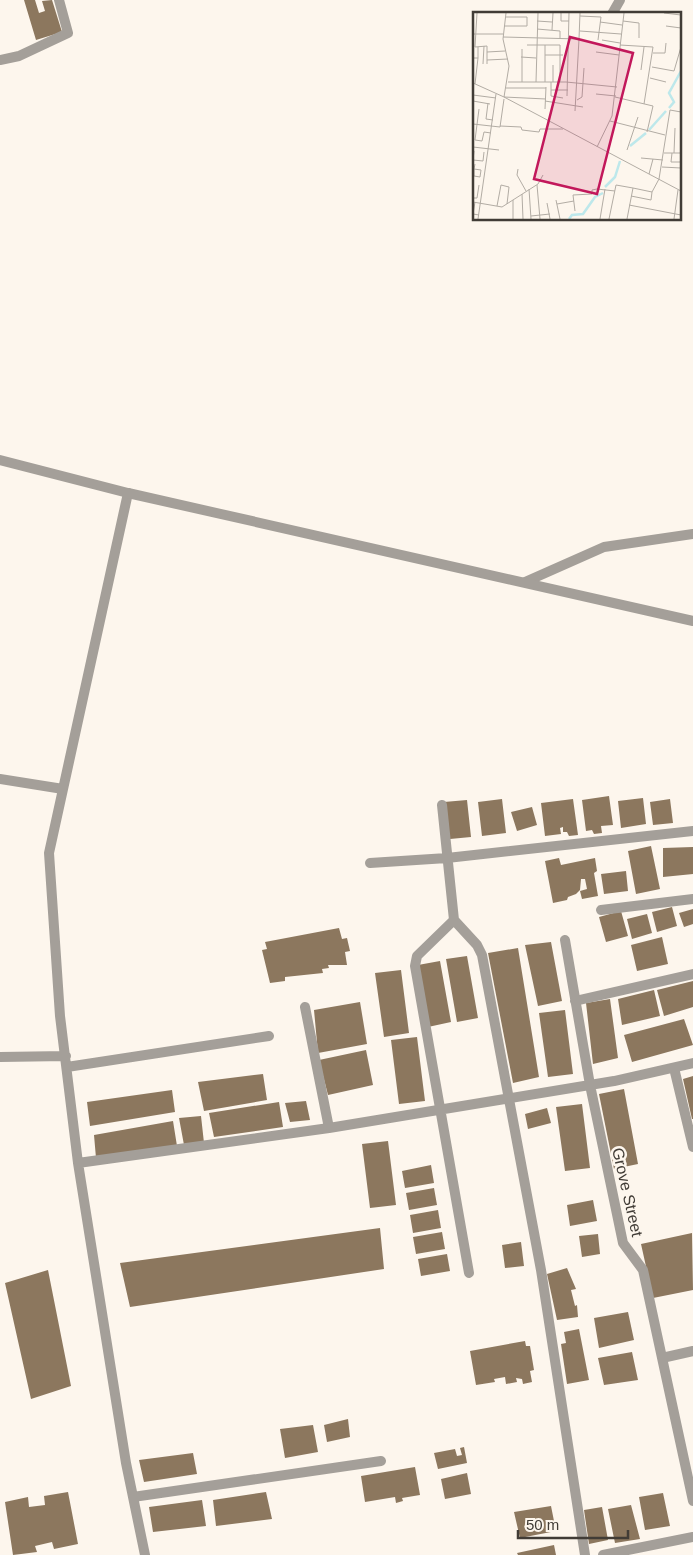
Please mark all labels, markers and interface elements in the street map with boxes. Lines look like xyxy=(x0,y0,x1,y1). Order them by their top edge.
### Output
inset map xyxy=(473,12,680,220)
street label: Grove Street xyxy=(609,1146,646,1239)
scale bar xyxy=(518,1508,628,1540)
text: 50 m xyxy=(526,1516,559,1533)

